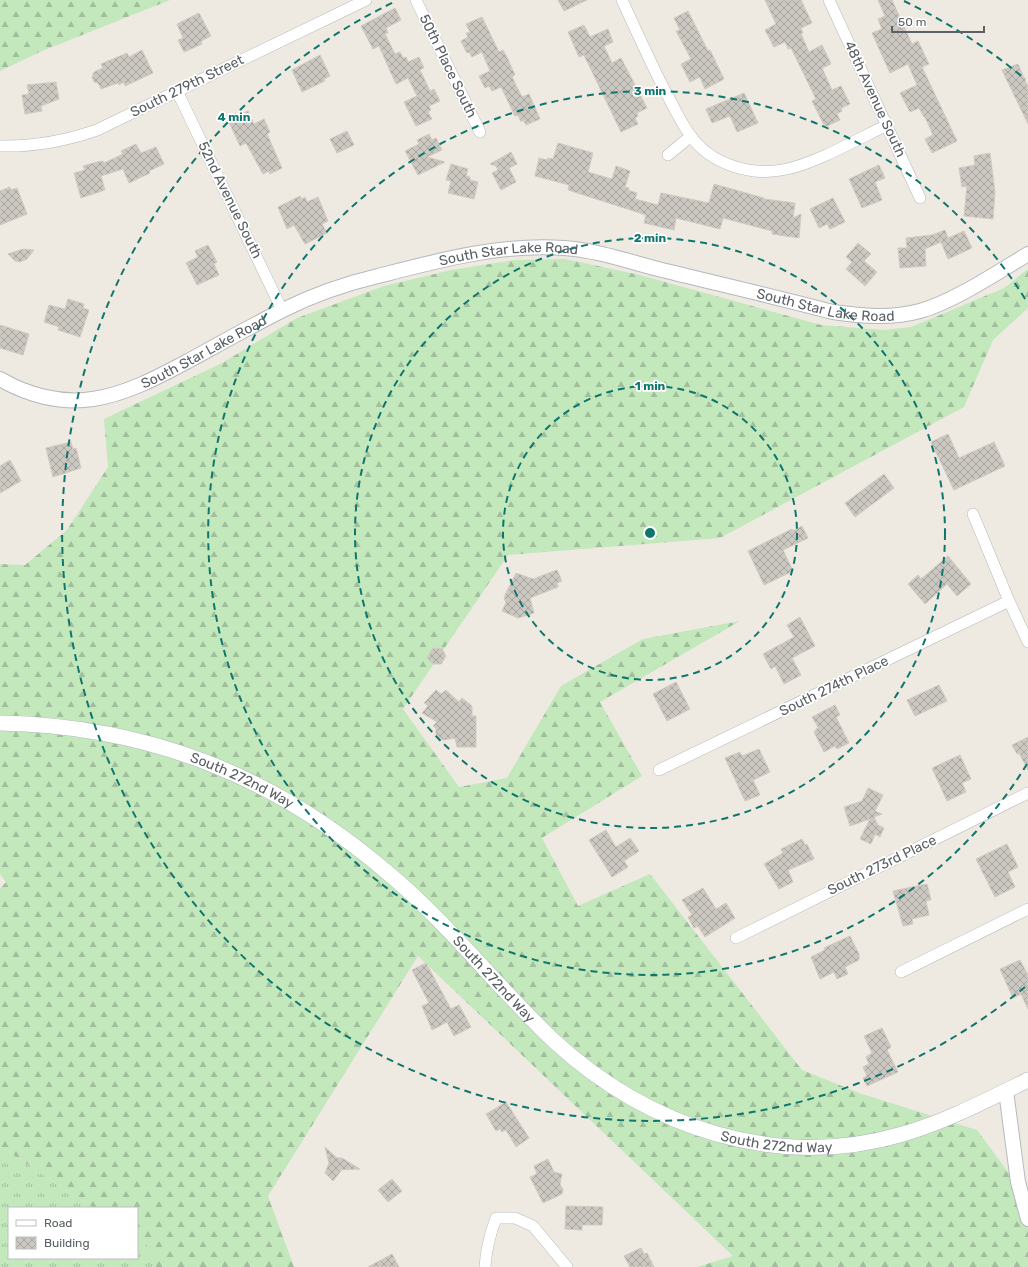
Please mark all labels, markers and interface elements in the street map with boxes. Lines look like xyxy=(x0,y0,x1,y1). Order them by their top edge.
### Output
scale bar xyxy=(892,8,984,34)
street label: 50th Place South xyxy=(416,12,480,120)
text: 50 m xyxy=(898,15,926,29)
street label: 48th Avenue South xyxy=(841,38,909,160)
street label: South 279th Street xyxy=(127,51,247,121)
text: 3 min xyxy=(634,84,667,98)
text: 4 min xyxy=(218,110,251,124)
street label: 52nd Avenue South xyxy=(194,139,266,261)
text: 2 min xyxy=(634,231,667,245)
street label: South Star Lake Road xyxy=(437,239,579,269)
street label: South Star Lake Road xyxy=(755,285,895,325)
street label: South Star Lake Road xyxy=(138,311,269,392)
text: 1 min xyxy=(635,379,666,393)
centre of rings xyxy=(643,526,657,540)
street label: South 274th Place xyxy=(777,652,891,720)
street label: South 272nd Way xyxy=(188,749,297,812)
street label: South 273rd Place xyxy=(825,831,939,899)
street label: South 272nd Way xyxy=(450,932,539,1026)
street label: South 272nd Way xyxy=(719,1127,833,1156)
legend xyxy=(8,1207,138,1259)
text: Road xyxy=(44,1216,72,1230)
text: Building xyxy=(44,1236,90,1250)

